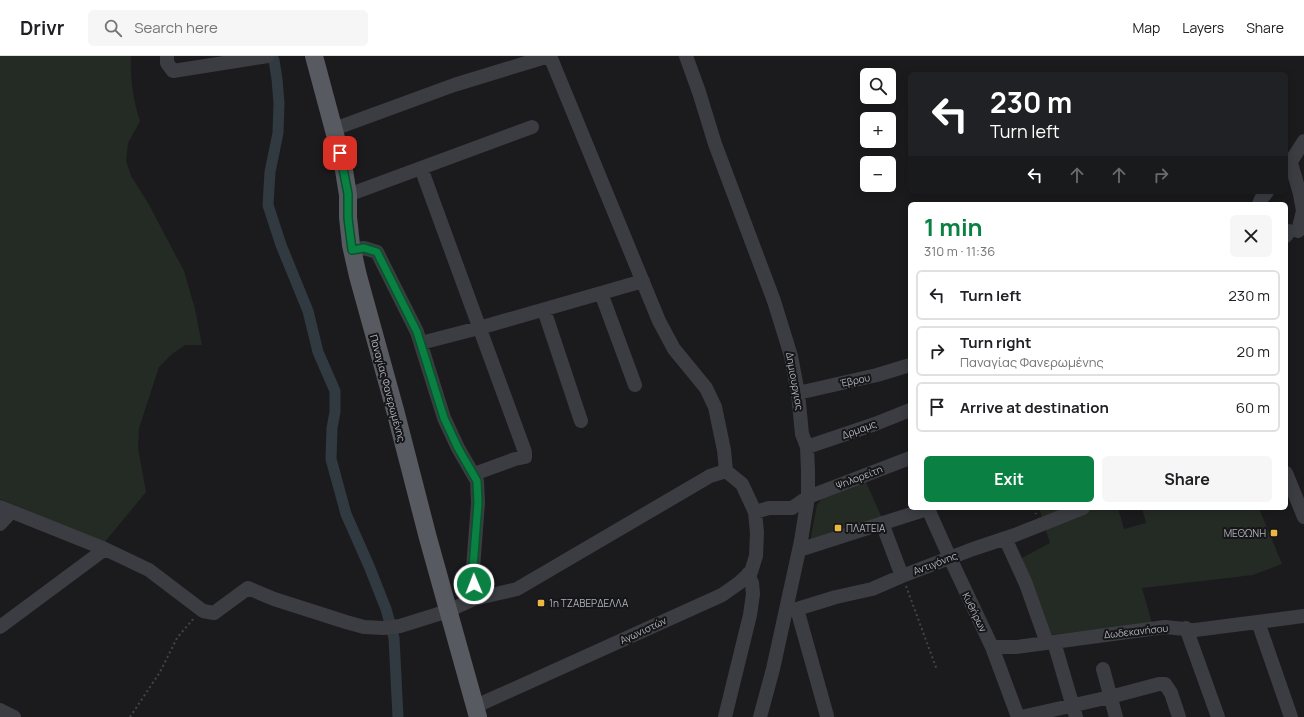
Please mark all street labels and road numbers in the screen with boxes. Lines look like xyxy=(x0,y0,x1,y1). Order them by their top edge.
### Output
street label: Παναγίας Φανερωμένης xyxy=(367,333,409,444)
street label: Δημιουργιας xyxy=(783,351,807,412)
street label: Έβρου xyxy=(839,370,872,390)
street label: Δρμαμς xyxy=(840,416,879,442)
street label: Ψηλορείτη xyxy=(834,462,885,492)
street label: Αντιγόνης xyxy=(911,548,960,578)
street label: Κυθήρων xyxy=(959,590,991,634)
street label: Αγωνιστών xyxy=(617,613,669,647)
street label: Δωδεκανήσου xyxy=(1103,621,1169,641)

